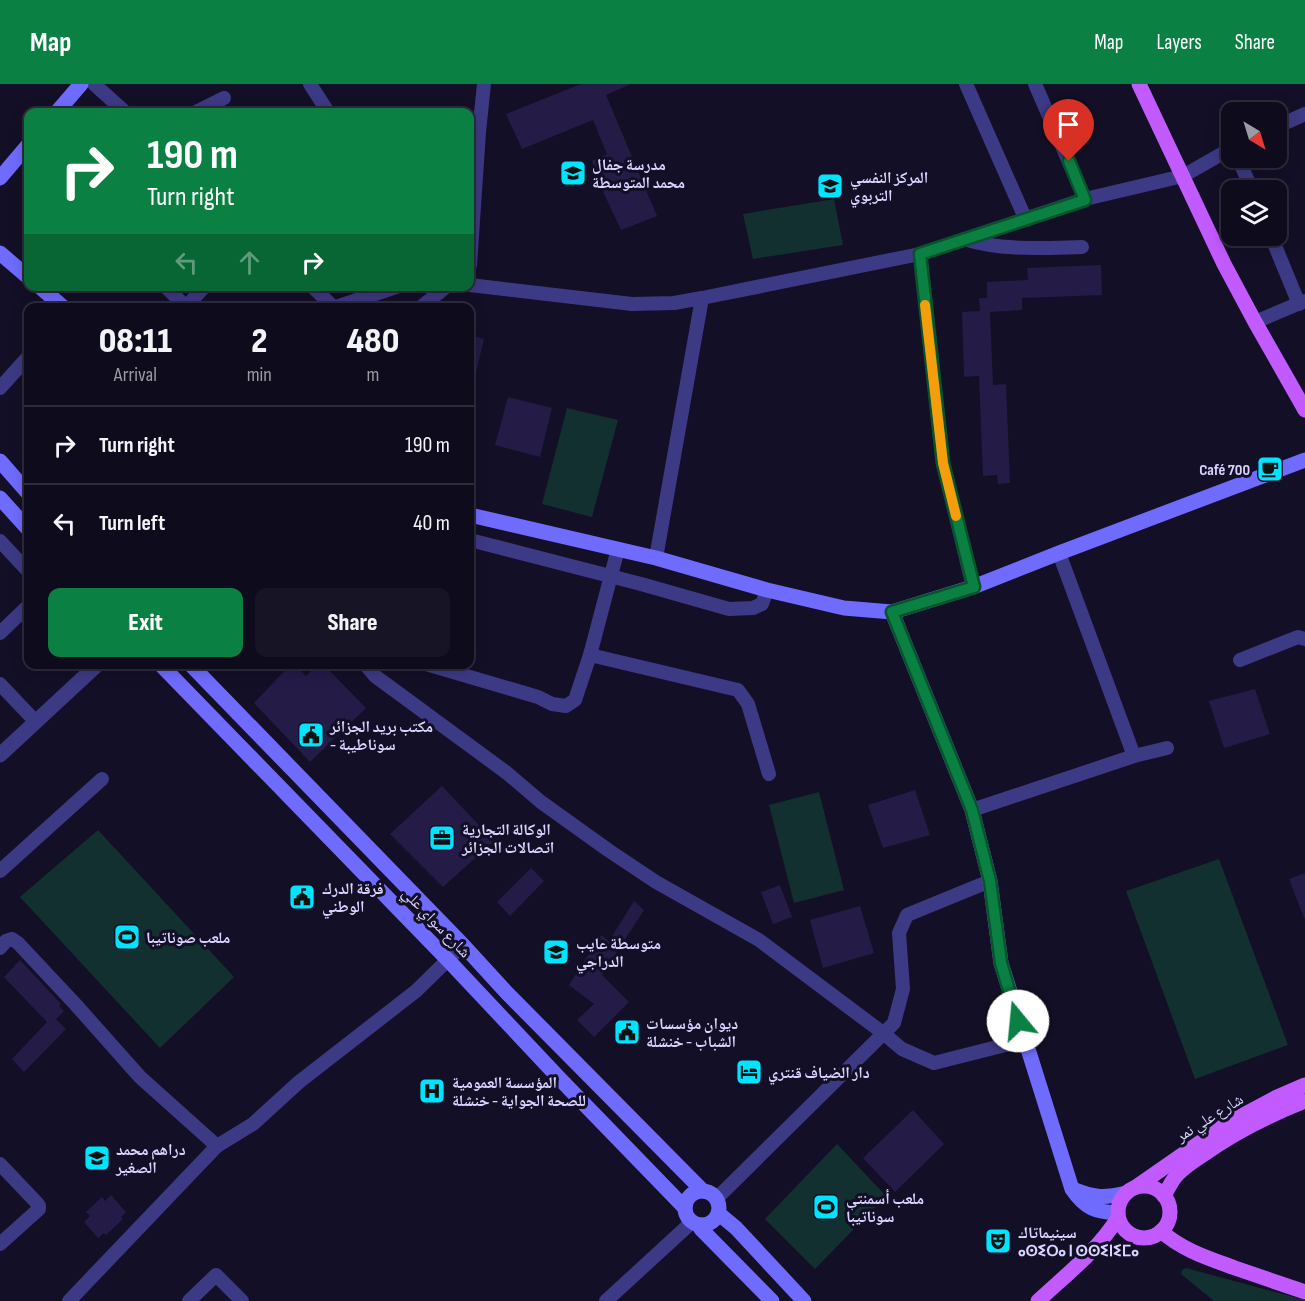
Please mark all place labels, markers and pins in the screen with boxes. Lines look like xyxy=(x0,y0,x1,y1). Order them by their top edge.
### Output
pin xyxy=(1043,99,1094,161)
place label: مدرسة جفال محمد المتوسطة xyxy=(592,156,685,193)
school or university icon: مدرسة جفال محمد المتوسطة xyxy=(558,158,588,188)
place label: المركز النفسي التربوي xyxy=(850,169,928,208)
school or university icon: المركز النفسي التربوي xyxy=(815,171,845,201)
cafe icon: Café 700 xyxy=(1255,454,1285,484)
place label: Café 700 xyxy=(1199,461,1250,480)
place label: مكتب بريد الجزائر - سوناطيبة xyxy=(329,718,433,755)
public building icon: مكتب بريد الجزائر - سوناطيبة xyxy=(296,720,326,750)
place label: الوكالة التجارية اتصالات الجزائر xyxy=(461,821,554,858)
office icon: الوكالة التجارية اتصالات الجزائر xyxy=(427,823,457,853)
place label: فرقة الدرك الوطني xyxy=(322,880,384,919)
public building icon: فرقة الدرك الوطني xyxy=(287,882,317,912)
sports icon: ملعب صوناتيبا xyxy=(112,922,142,952)
place label: ملعب صوناتيبا xyxy=(146,929,230,948)
place label: متوسطة عايب الدراجي xyxy=(576,935,661,974)
school or university icon: متوسطة عايب الدراجي xyxy=(541,937,571,967)
place label: ديوان مؤسسات الشباب - خنشلة xyxy=(646,1015,738,1052)
public building icon: ديوان مؤسسات الشباب - خنشلة xyxy=(612,1017,642,1047)
hotel icon: دار الضياف قنتري xyxy=(734,1057,764,1087)
place label: دار الضياف قنتري xyxy=(768,1064,870,1085)
place label: المؤسسة العمومية للصحة الجواية - خنشلة xyxy=(452,1074,586,1111)
hospital icon: المؤسسة العمومية للصحة الجواية - خنشلة xyxy=(417,1076,447,1106)
place label: دراهم محمد الصغير xyxy=(115,1141,186,1178)
school or university icon: دراهم محمد الصغير xyxy=(82,1143,112,1173)
place label: ملعب أسمنتي سوناتيبا xyxy=(846,1189,924,1227)
sports icon: ملعب أسمنتي سوناتيبا xyxy=(811,1192,841,1222)
place label: سينيماتاك ⴰⵙⵉⵔⴰ ⵏ ⵙⵙⵉⵏⵉⵎⴰ xyxy=(1018,1224,1139,1261)
theatre icon: سينيماتاك ⴰⵙⵉⵔⴰ ⵏ ⵙⵙⵉⵏⵉⵎⴰ xyxy=(983,1226,1013,1256)

